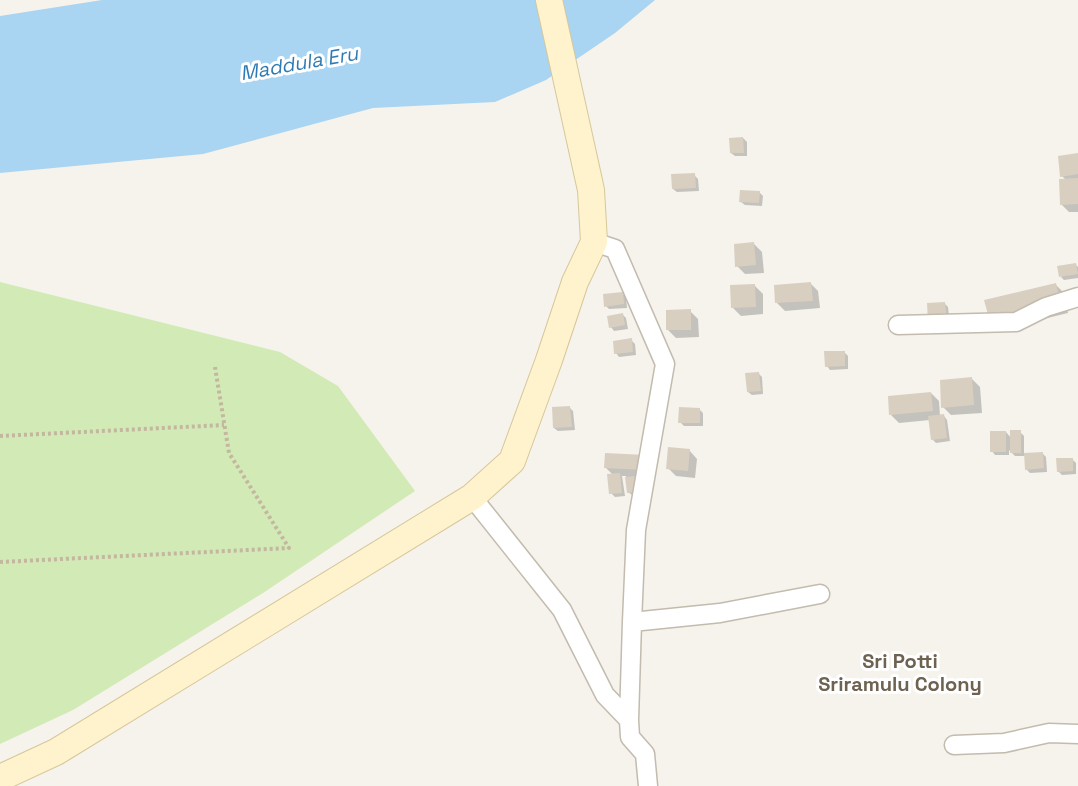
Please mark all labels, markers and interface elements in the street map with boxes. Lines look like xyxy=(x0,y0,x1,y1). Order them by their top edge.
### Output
water label: Maddula Eru xyxy=(238,40,362,86)
district label: Sri Potti Sriramulu Colony xyxy=(818,648,982,697)

